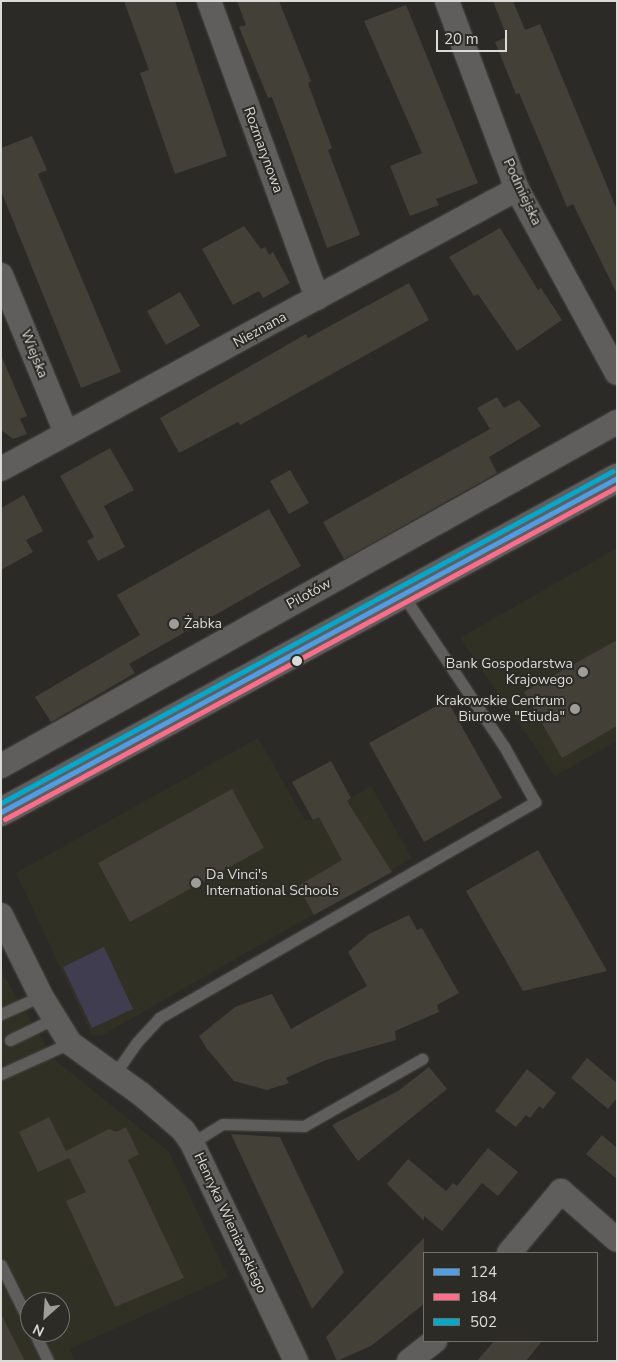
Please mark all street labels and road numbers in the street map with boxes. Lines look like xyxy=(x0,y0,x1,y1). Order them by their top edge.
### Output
street label: Rozmarynowa xyxy=(240,105,286,195)
street label: Podmiejska xyxy=(499,156,545,228)
street label: Nieznana xyxy=(230,309,290,351)
street label: Wiejska xyxy=(17,327,51,381)
street label: Pilotów xyxy=(284,575,334,613)
street label: Henryka Wieniawskiego xyxy=(190,1150,270,1296)

